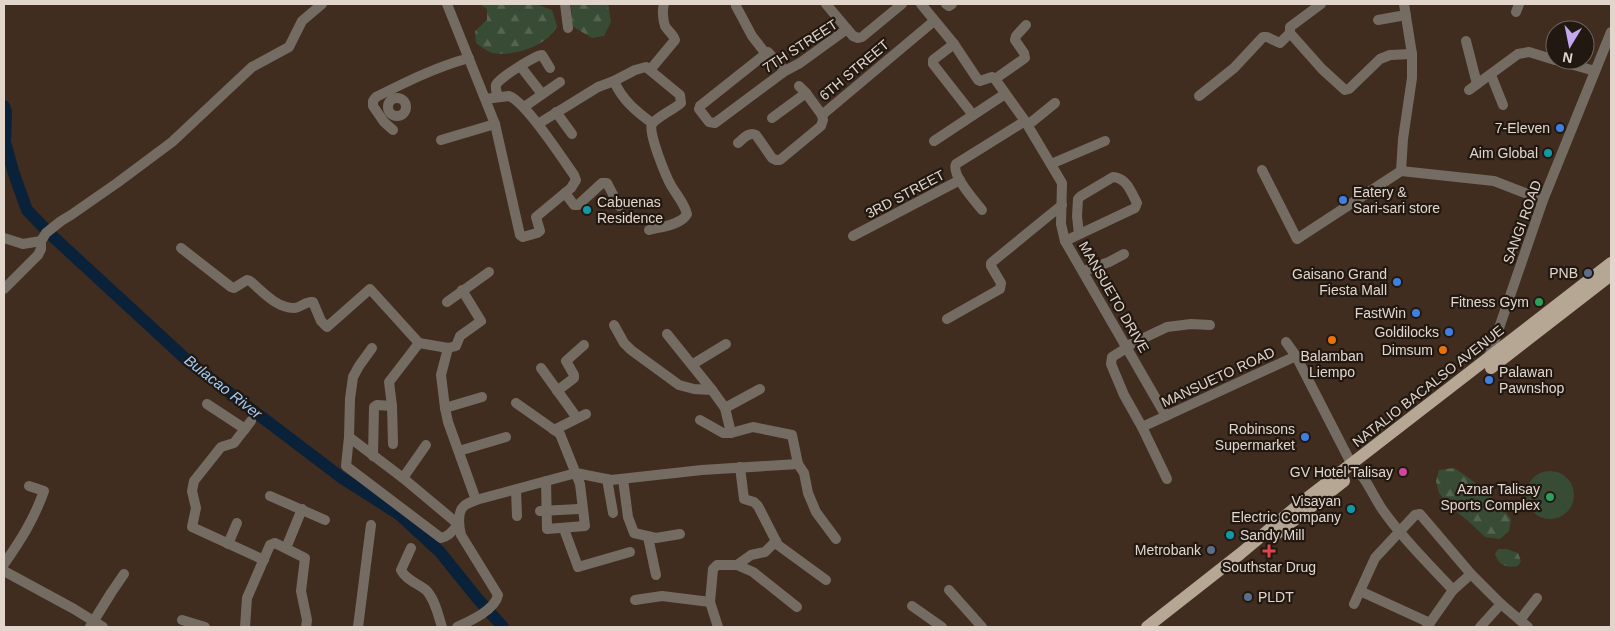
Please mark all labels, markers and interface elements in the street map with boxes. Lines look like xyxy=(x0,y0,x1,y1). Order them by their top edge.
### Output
street label: 7TH STREET xyxy=(760,16,841,76)
north arrow xyxy=(1545,20,1595,70)
street label: 6TH STREET xyxy=(816,36,892,104)
text: N xyxy=(1561,49,1574,67)
place label: 7-Eleven xyxy=(1495,120,1550,136)
marker: 7-Eleven xyxy=(1554,122,1566,134)
place label: Aim Global xyxy=(1470,145,1538,161)
marker: Aim Global xyxy=(1542,147,1554,159)
street label: 3RD STREET xyxy=(863,166,948,222)
street label: SANGI ROAD xyxy=(1499,178,1545,266)
place label: Eatery & Sari-sari store xyxy=(1353,184,1440,216)
place label: Cabuenas Residence xyxy=(597,194,663,226)
marker: Eatery & Sari-sari store xyxy=(1337,194,1349,206)
marker: Cabuenas Residence xyxy=(581,204,593,216)
street label: MANSUETO DRIVE xyxy=(1076,239,1152,355)
place label: PNB xyxy=(1549,265,1578,281)
place label: Gaisano Grand Fiesta Mall xyxy=(1292,266,1387,298)
marker: PNB xyxy=(1582,267,1594,279)
marker: Gaisano Grand Fiesta Mall xyxy=(1391,276,1403,288)
place label: Fitness Gym xyxy=(1450,294,1529,310)
marker: Fitness Gym xyxy=(1533,296,1545,308)
place label: FastWin xyxy=(1355,305,1406,321)
marker: FastWin xyxy=(1410,307,1422,319)
street label: NATALIO BACALSO AVENUE xyxy=(1349,322,1507,450)
place label: Goldilocks xyxy=(1374,324,1439,340)
marker: Goldilocks xyxy=(1443,326,1455,338)
marker: Balamban Liempo xyxy=(1326,334,1338,346)
place label: Dimsum xyxy=(1382,342,1433,358)
street label: MANSUETO ROAD xyxy=(1159,344,1277,410)
marker: Dimsum xyxy=(1437,344,1449,356)
place label: Balamban Liempo xyxy=(1300,348,1364,380)
water label: Bulacao River xyxy=(181,351,266,423)
place label: Palawan Pawnshop xyxy=(1499,364,1565,396)
marker: Palawan Pawnshop xyxy=(1483,374,1495,386)
place label: Robinsons Supermarket xyxy=(1215,421,1295,453)
marker: Robinsons Supermarket xyxy=(1299,431,1311,443)
place label: GV Hotel Talisay xyxy=(1290,464,1393,480)
marker: GV Hotel Talisay xyxy=(1397,466,1409,478)
place label: Aznar Talisay Sports Complex xyxy=(1440,481,1540,513)
marker: Aznar Talisay Sports Complex xyxy=(1544,491,1556,503)
place label: Visayan Electric Company xyxy=(1231,493,1341,525)
marker: Visayan Electric Company xyxy=(1345,503,1357,515)
place label: Sandy Mill xyxy=(1240,527,1305,543)
marker: Sandy Mill xyxy=(1224,529,1236,541)
place label: Metrobank xyxy=(1135,542,1202,558)
marker: Metrobank xyxy=(1205,544,1217,556)
marker: Southstar Drug xyxy=(1263,545,1275,557)
place label: Southstar Drug xyxy=(1222,559,1316,575)
place label: PLDT xyxy=(1258,589,1294,605)
marker: PLDT xyxy=(1242,591,1254,603)

